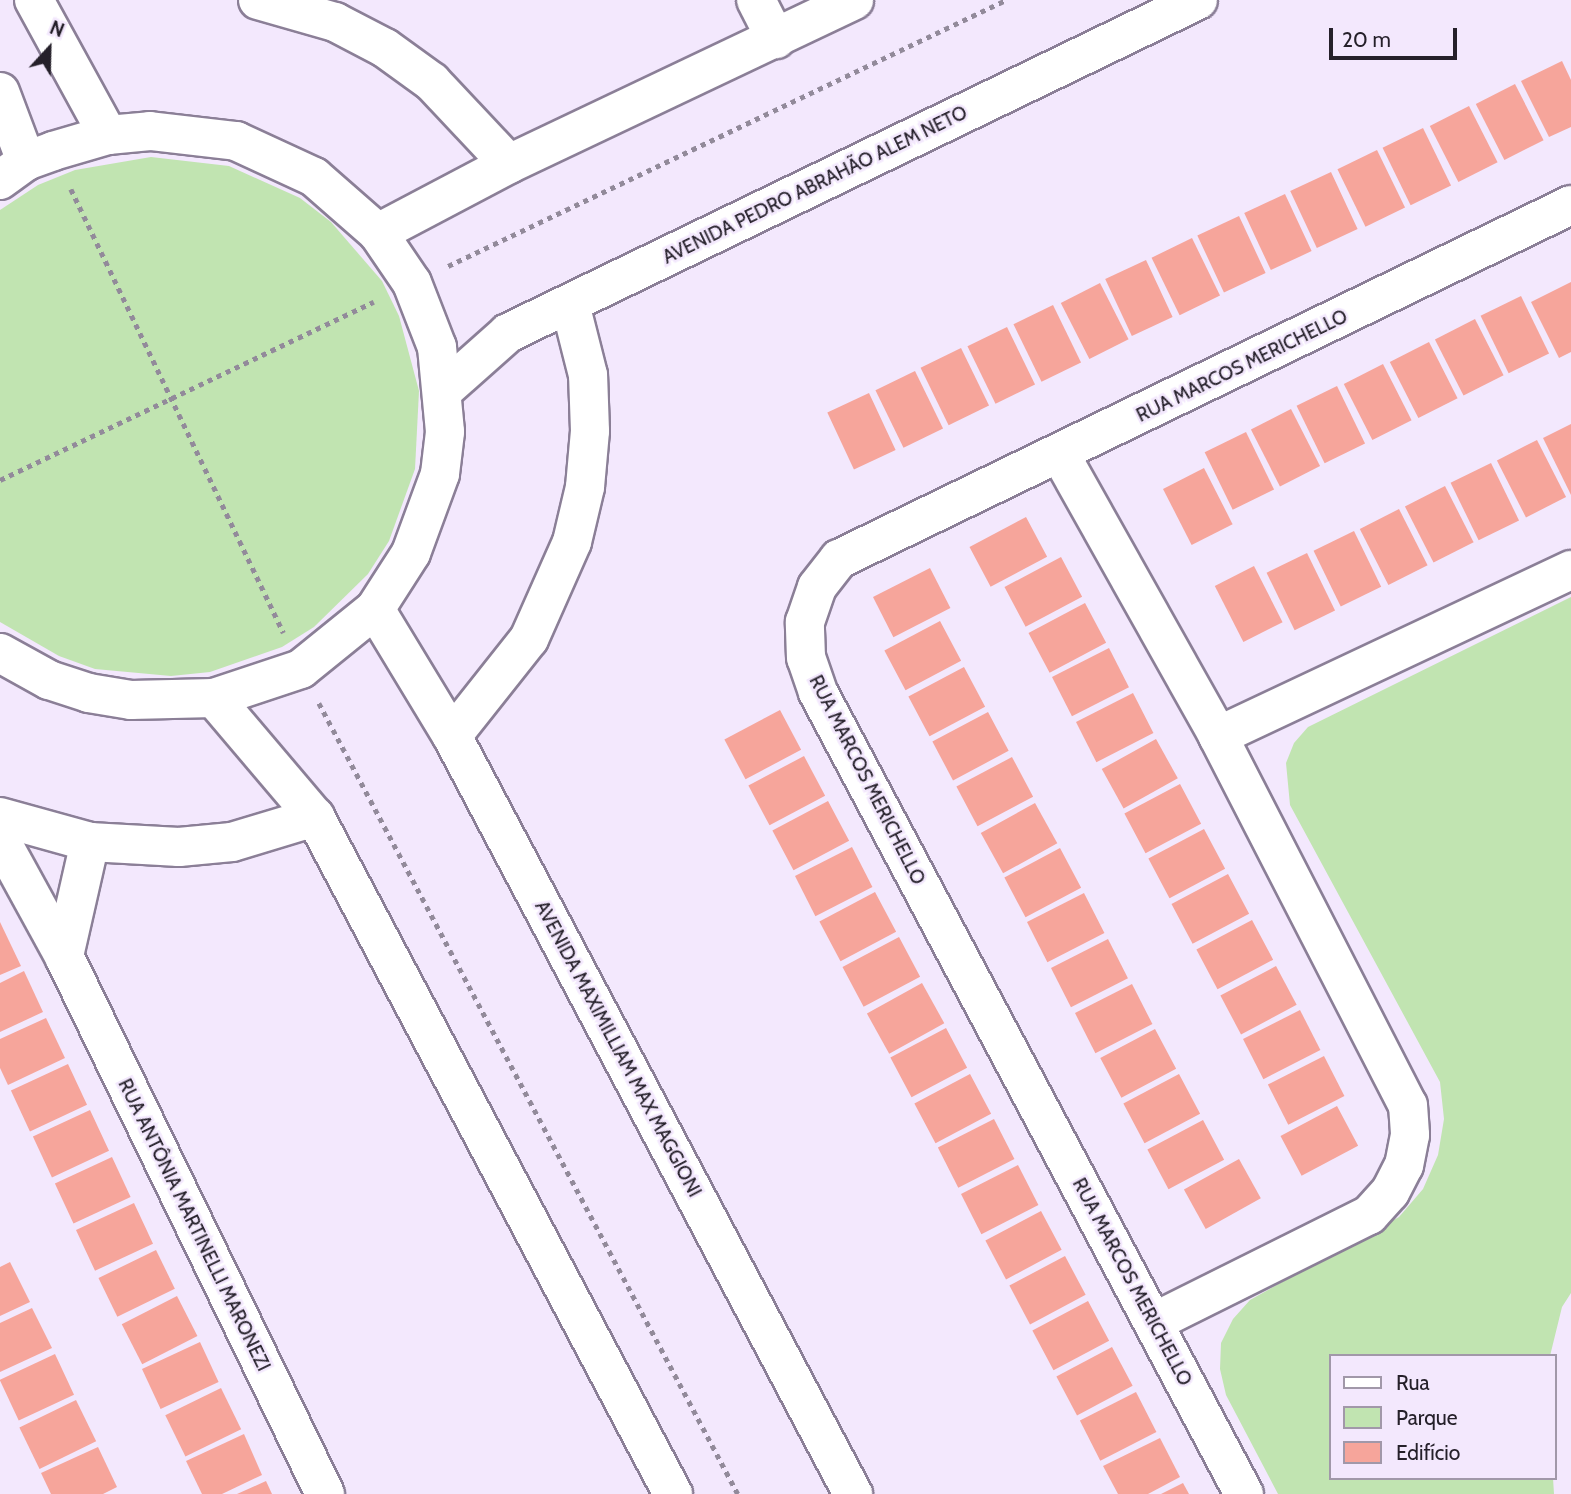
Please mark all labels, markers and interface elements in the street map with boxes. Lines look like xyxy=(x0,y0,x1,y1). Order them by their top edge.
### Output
north arrow xyxy=(14,14,84,84)
scale bar xyxy=(1333,14,1461,58)
text: N xyxy=(47,16,68,42)
text: 20 m xyxy=(1342,27,1391,52)
street label: AVENIDA PEDRO ABRAHÃO ALEM NETO xyxy=(659,101,971,269)
street label: RUA MARCOS MERICHELLO xyxy=(1133,305,1351,427)
street label: RUA MARCOS MERICHELLO xyxy=(804,671,930,889)
street label: AVENIDA MAXIMILLIAM MAX MAGGIONI xyxy=(530,897,706,1201)
street label: RUA ANTÔNIA MARTINELLI MARONEZI xyxy=(113,1075,275,1375)
street label: RUA MARCOS MERICHELLO xyxy=(1067,1174,1197,1390)
legend xyxy=(1330,1354,1557,1480)
text: Rua xyxy=(1396,1370,1430,1395)
text: Parque xyxy=(1396,1405,1458,1430)
text: Edifício xyxy=(1396,1440,1460,1465)

